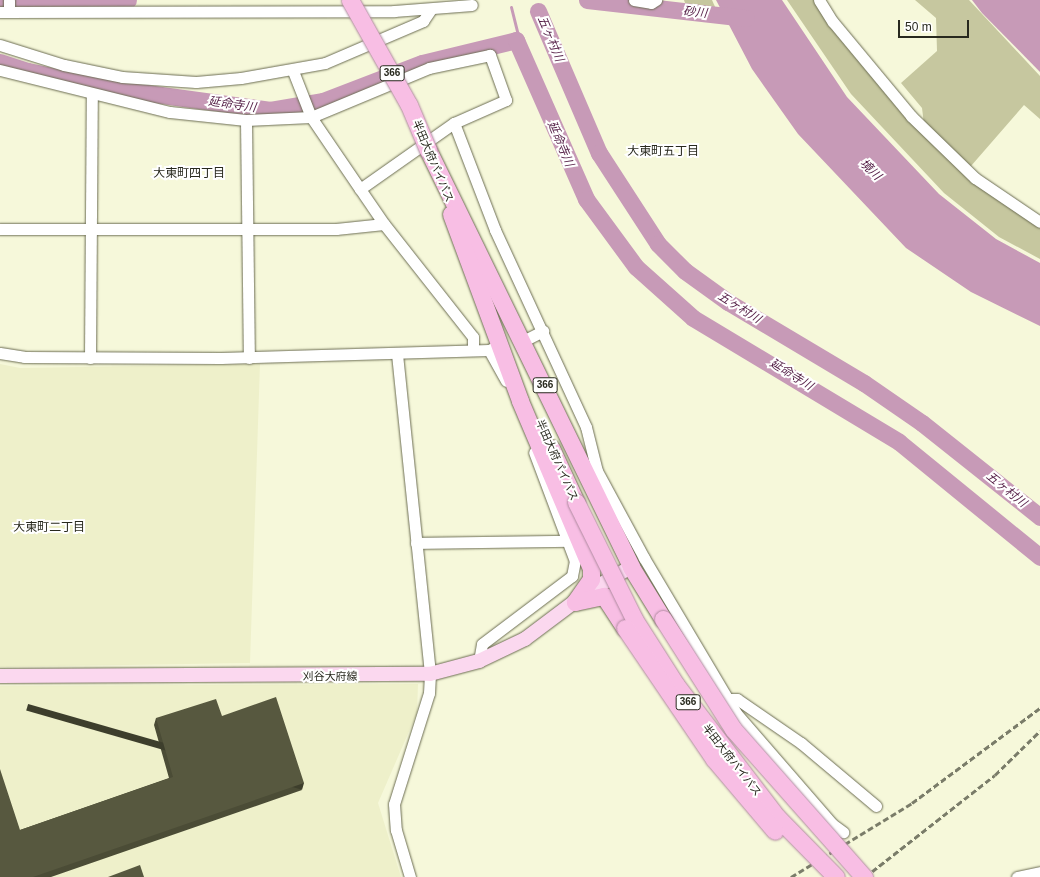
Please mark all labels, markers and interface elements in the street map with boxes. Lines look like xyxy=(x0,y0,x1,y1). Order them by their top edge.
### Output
water label: 砂川 xyxy=(682,5,708,21)
scale bar xyxy=(900,12,971,38)
water label: 五ヶ村川 xyxy=(534,14,566,64)
text: 50 m xyxy=(905,20,932,34)
road number: 366 xyxy=(379,65,405,81)
water label: 延命寺川 xyxy=(207,95,257,115)
street label: 半田大府パイパス xyxy=(410,118,456,204)
water label: 延命寺川 xyxy=(544,119,576,169)
district label: 大東町五丁目 xyxy=(627,145,699,159)
water label: 境川 xyxy=(856,156,884,184)
district label: 大東町四丁目 xyxy=(153,167,225,181)
water label: 五ヶ村川 xyxy=(715,289,763,327)
water label: 延命寺川 xyxy=(767,356,815,394)
road number: 366 xyxy=(532,377,558,393)
street label: 半田大府パイパス xyxy=(533,417,581,503)
water label: 五ヶ村川 xyxy=(983,469,1029,511)
district label: 大東町二丁目 xyxy=(13,521,85,535)
street label: 刈谷大府線 xyxy=(303,669,357,683)
road number: 366 xyxy=(675,694,701,710)
street label: 半田大府パイパス xyxy=(700,721,764,799)

